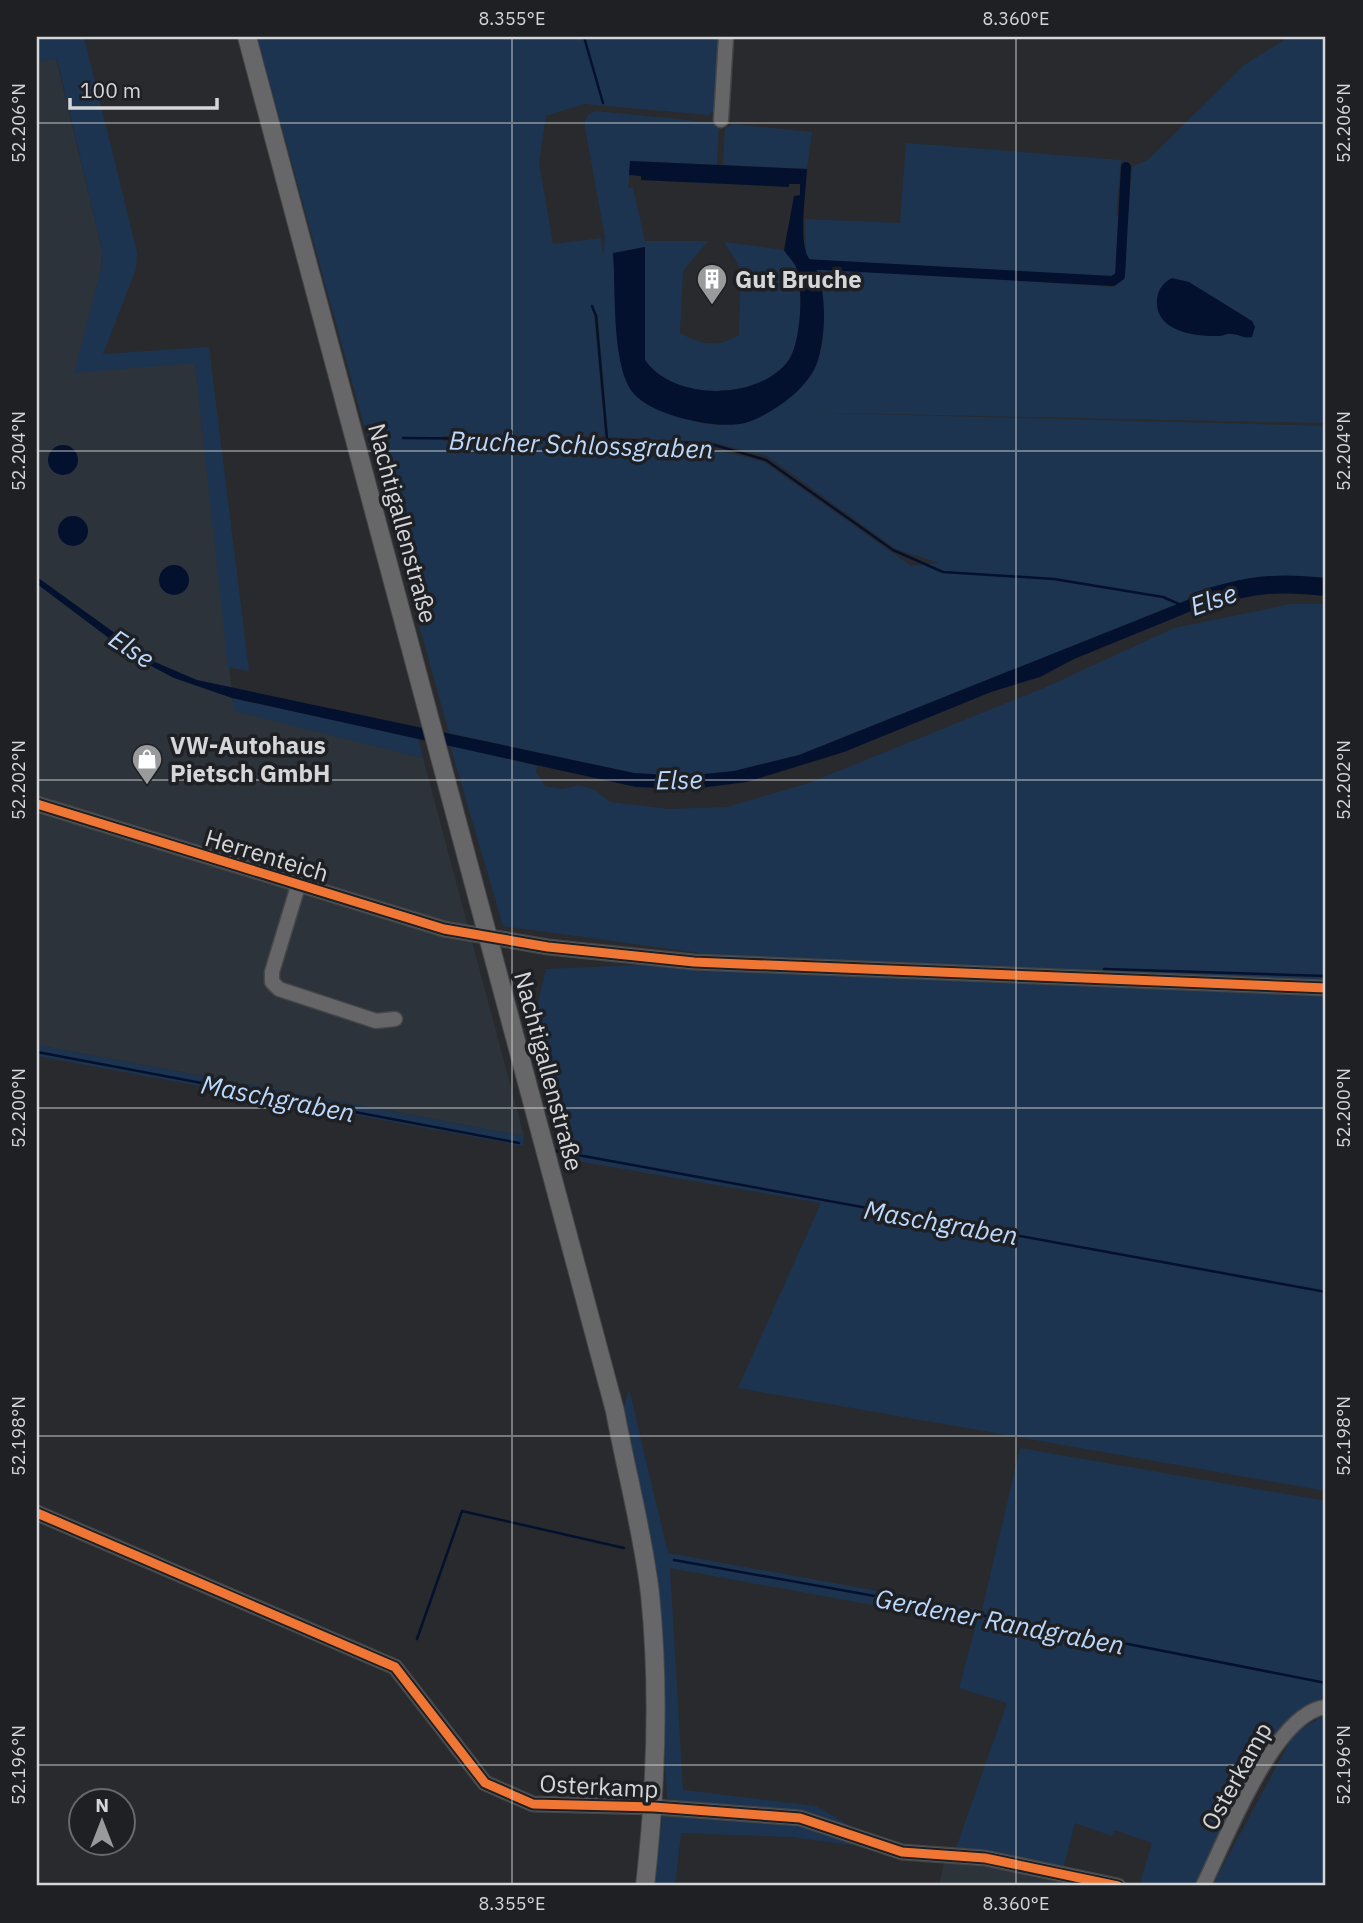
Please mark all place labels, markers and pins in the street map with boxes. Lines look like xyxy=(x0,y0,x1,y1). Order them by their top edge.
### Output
building icon: Gut Bruche xyxy=(695,262,729,306)
place label: Gut Bruche xyxy=(735,263,862,295)
place label: VW-Autohaus Pietsch GmbH xyxy=(170,729,330,789)
shop icon: VW-Autohaus Pietsch GmbH xyxy=(130,742,164,786)

